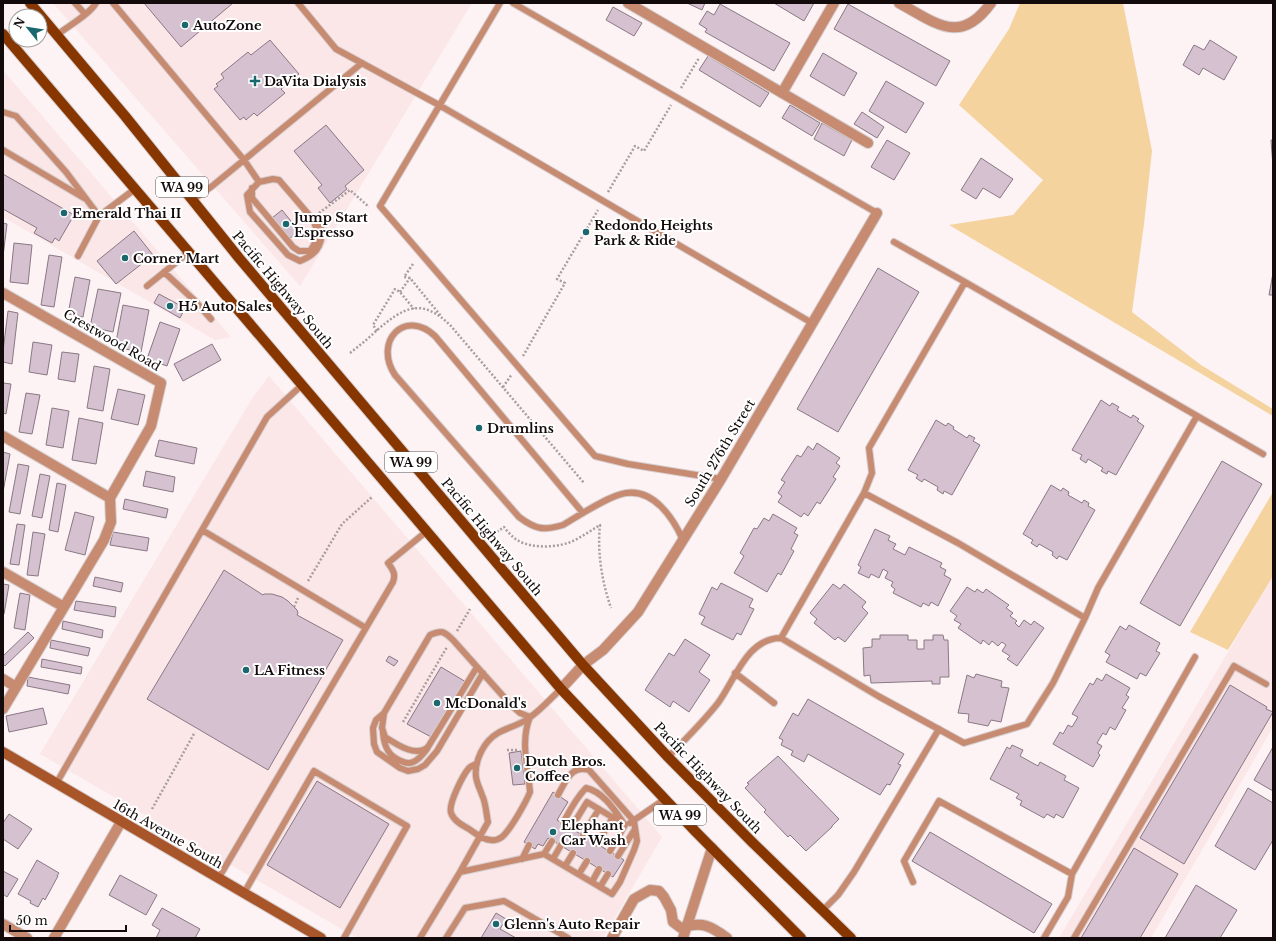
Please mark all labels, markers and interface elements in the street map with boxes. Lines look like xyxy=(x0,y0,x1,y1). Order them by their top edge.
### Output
north arrow xyxy=(8,8,48,48)
text: N xyxy=(11,14,28,31)
place label: AutoZone xyxy=(192,17,262,34)
marker: AutoZone xyxy=(180,20,190,30)
place label: DaVita Dialysis xyxy=(264,73,366,90)
marker: DaVita Dialysis xyxy=(249,75,261,87)
road number: WA 99 xyxy=(156,177,208,197)
place label: Emerald Thai II xyxy=(72,205,182,222)
marker: Emerald Thai II xyxy=(59,208,69,218)
place label: Jump Start Espresso xyxy=(291,209,368,241)
place label: Redondo Heights Park & Ride xyxy=(594,217,713,249)
marker: Jump Start Espresso xyxy=(281,219,291,229)
marker: Redondo Heights Park & Ride xyxy=(581,227,591,237)
street label: Pacific Highway South xyxy=(229,228,337,352)
place label: Corner Mart xyxy=(133,250,219,267)
marker: Corner Mart xyxy=(120,253,130,263)
place label: H5 Auto Sales xyxy=(178,298,272,315)
marker: H5 Auto Sales xyxy=(165,301,175,311)
street label: Crestwood Road xyxy=(60,305,164,375)
street label: South 276th Street xyxy=(681,396,759,510)
place label: Drumlins xyxy=(487,420,554,437)
marker: Drumlins xyxy=(474,423,484,433)
road number: WA 99 xyxy=(385,452,437,472)
street label: Pacific Highway South xyxy=(438,475,546,599)
place label: LA Fitness xyxy=(254,662,325,679)
marker: LA Fitness xyxy=(241,665,251,675)
place label: McDonald's xyxy=(445,695,527,712)
marker: McDonald's xyxy=(432,698,442,708)
street label: Pacific Highway South xyxy=(650,719,766,837)
place label: Dutch Bros. Coffee xyxy=(525,753,606,785)
marker: Dutch Bros. Coffee xyxy=(512,763,522,773)
street label: 16th Avenue South xyxy=(110,796,226,872)
road number: WA 99 xyxy=(654,805,706,825)
place label: Elephant Car Wash xyxy=(561,817,627,849)
marker: Elephant Car Wash xyxy=(548,827,558,837)
scale bar xyxy=(10,907,126,933)
text: 50 m xyxy=(16,913,48,928)
place label: Glenn's Auto Repair xyxy=(504,916,641,933)
marker: Glenn's Auto Repair xyxy=(491,919,501,929)

